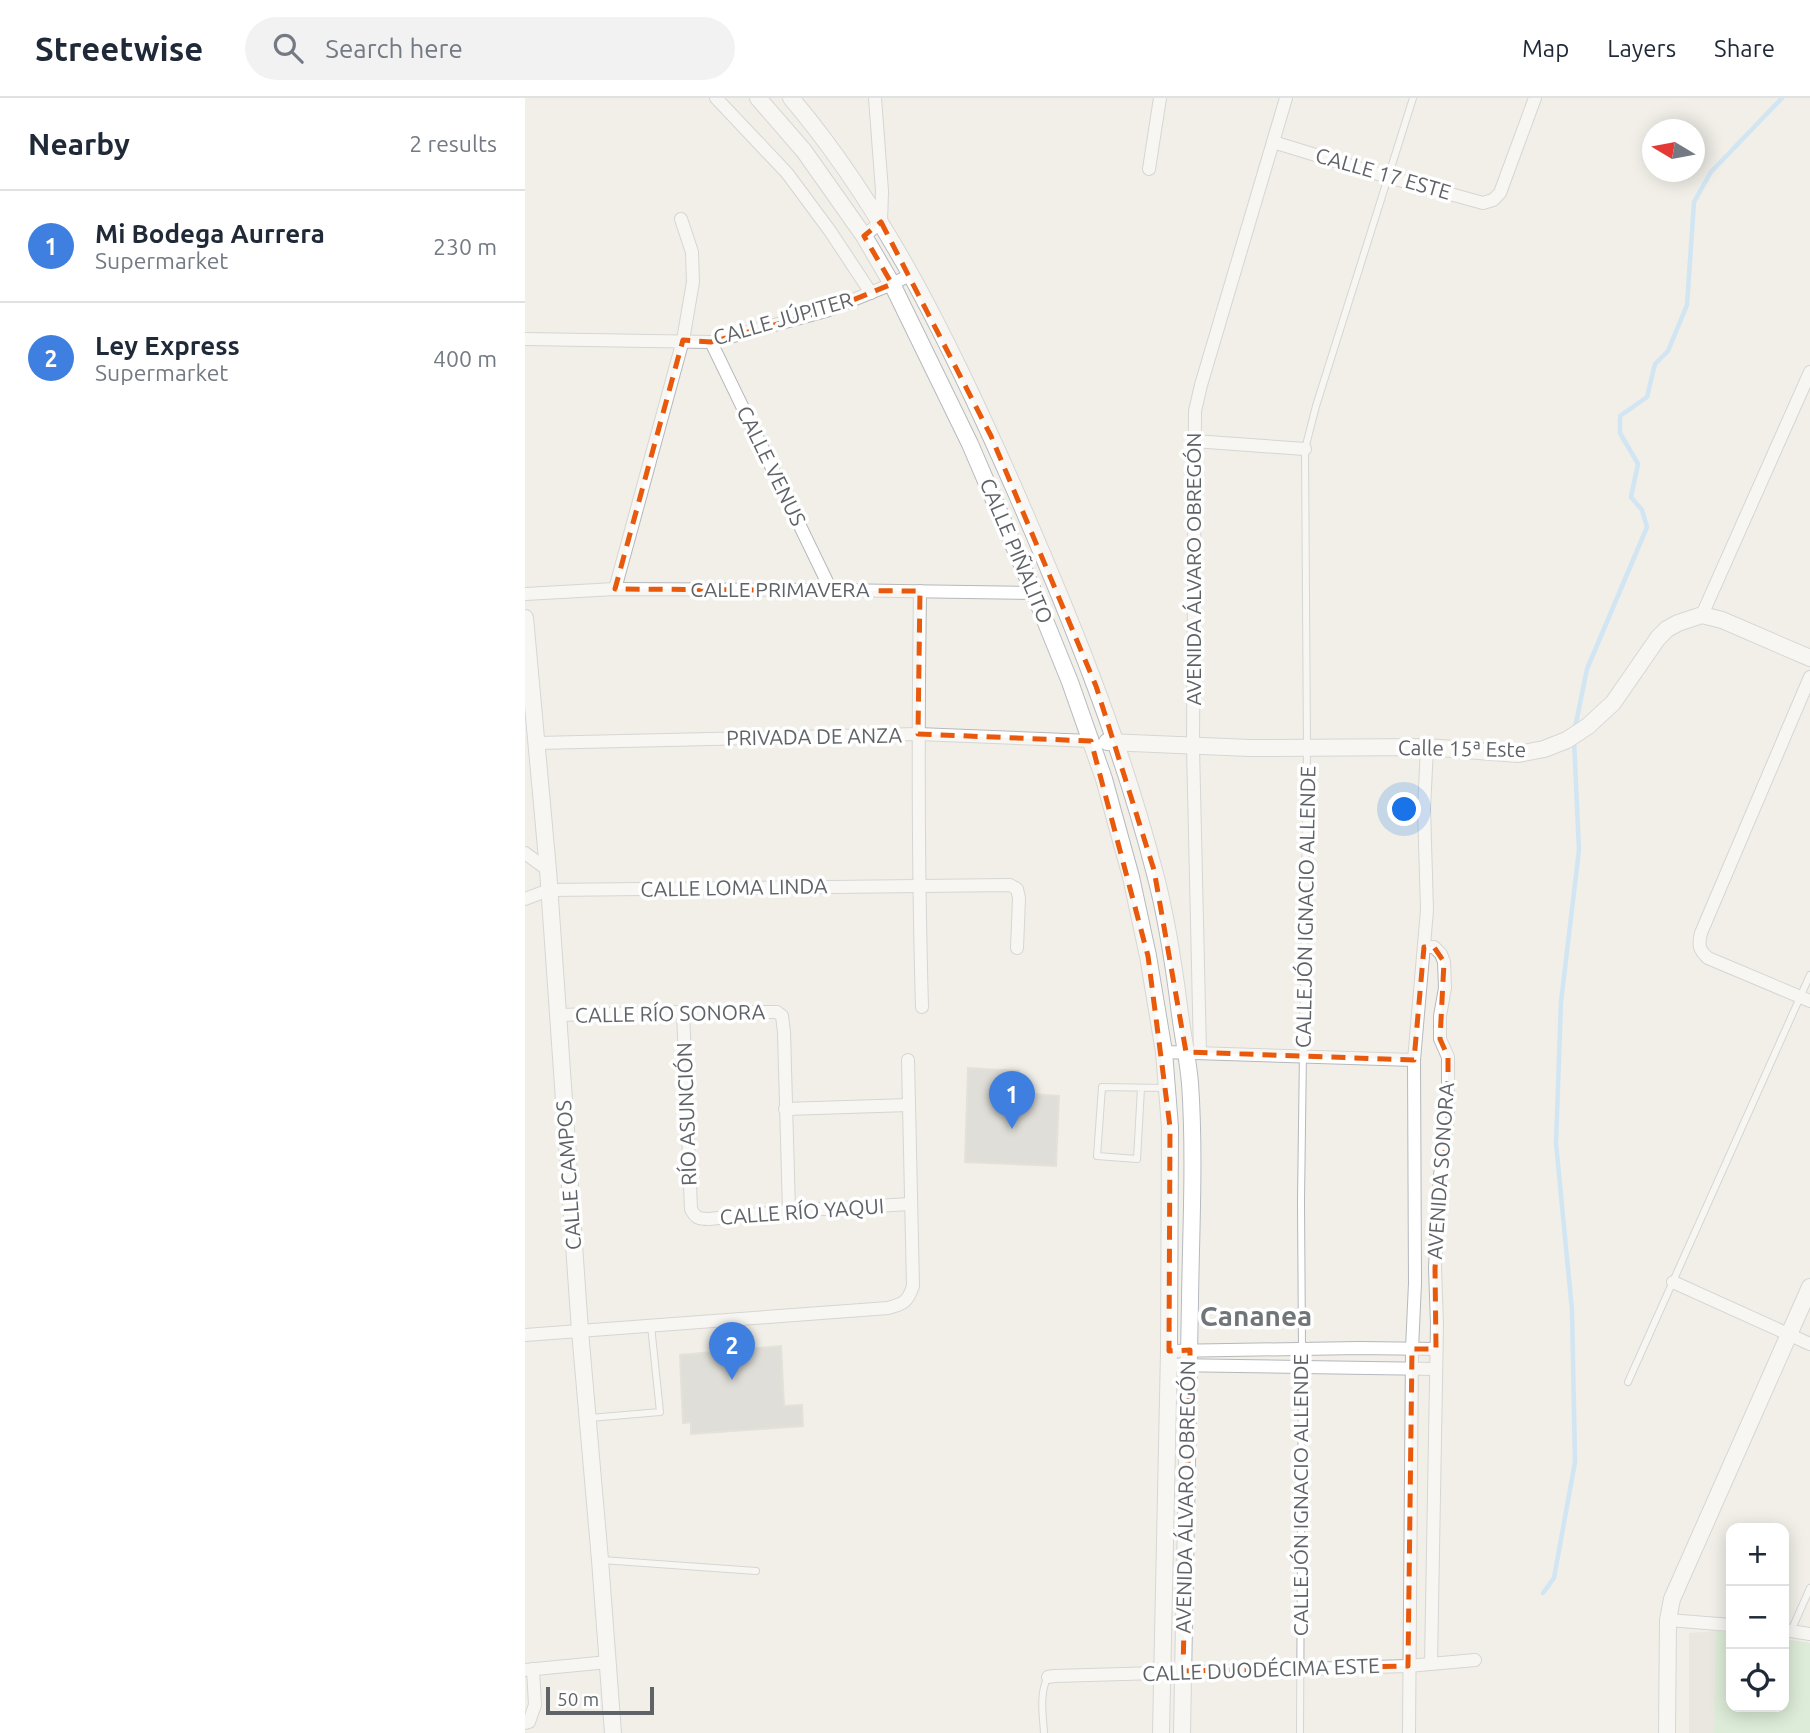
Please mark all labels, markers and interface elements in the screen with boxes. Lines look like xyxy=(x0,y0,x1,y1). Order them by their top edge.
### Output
search box xyxy=(245,17,735,80)
icon: search xyxy=(269,29,307,67)
text: Streetwise xyxy=(35,30,203,67)
text: Search here xyxy=(325,34,463,63)
text: Map xyxy=(1522,35,1569,62)
text: Layers xyxy=(1607,35,1676,62)
text: Share xyxy=(1714,35,1775,62)
north arrow xyxy=(1642,119,1705,182)
text: Nearby xyxy=(28,127,130,161)
text: 2 results xyxy=(409,131,497,156)
street label: CALLE 17 ESTE xyxy=(1313,142,1454,204)
text: Mi Bodega Aurrera xyxy=(95,219,325,248)
text: 1 xyxy=(45,234,57,259)
text: 230 m xyxy=(433,234,497,259)
text: Supermarket xyxy=(95,248,228,273)
street label: CALLE JÚPITER xyxy=(710,287,855,349)
text: Ley Express xyxy=(95,331,240,360)
text: 2 xyxy=(45,346,57,371)
text: 400 m xyxy=(433,346,497,371)
text: Supermarket xyxy=(95,360,228,385)
street label: CALLE VENUS xyxy=(733,402,811,529)
street label: AVENIDA ÁLVARO OBREGÓN xyxy=(1181,432,1205,706)
street label: CALLE PIÑALITO xyxy=(976,474,1058,627)
street label: CALLE PRIMAVERA xyxy=(690,577,870,601)
street label: PRIVADA DE ANZA xyxy=(726,722,903,750)
street label: Calle 15ª Este xyxy=(1398,735,1526,761)
street label: CALLEJÓN IGNACIO ALLENDE xyxy=(1291,766,1319,1048)
your location xyxy=(1387,792,1421,826)
street label: CALLE LOMA LINDA xyxy=(640,873,828,901)
street label: CALLE RÍO SONORA xyxy=(575,999,766,1027)
street label: RÍO ASUNCIÓN xyxy=(672,1042,700,1186)
pin: 1 xyxy=(989,1071,1035,1129)
street label: AVENIDA SONORA xyxy=(1422,1081,1458,1260)
street label: CALLE CAMPOS xyxy=(551,1099,585,1251)
street label: CALLE RÍO YAQUI xyxy=(719,1193,885,1229)
district label: Cananea xyxy=(1200,1300,1312,1331)
pin: 2 xyxy=(709,1322,755,1380)
street label: CALLEJÓN IGNACIO ALLENDE xyxy=(1288,1354,1312,1636)
street label: AVENIDA ÁLVARO OBREGÓN xyxy=(1171,1360,1199,1634)
map controls xyxy=(1726,1523,1789,1712)
button: + xyxy=(1726,1523,1789,1586)
button: − xyxy=(1726,1586,1789,1649)
button: locate xyxy=(1726,1649,1789,1712)
street label: CALLE DUODÉCIMA ESTE xyxy=(1142,1653,1380,1685)
scale bar xyxy=(546,1684,655,1716)
text: 50 m xyxy=(557,1688,599,1710)

